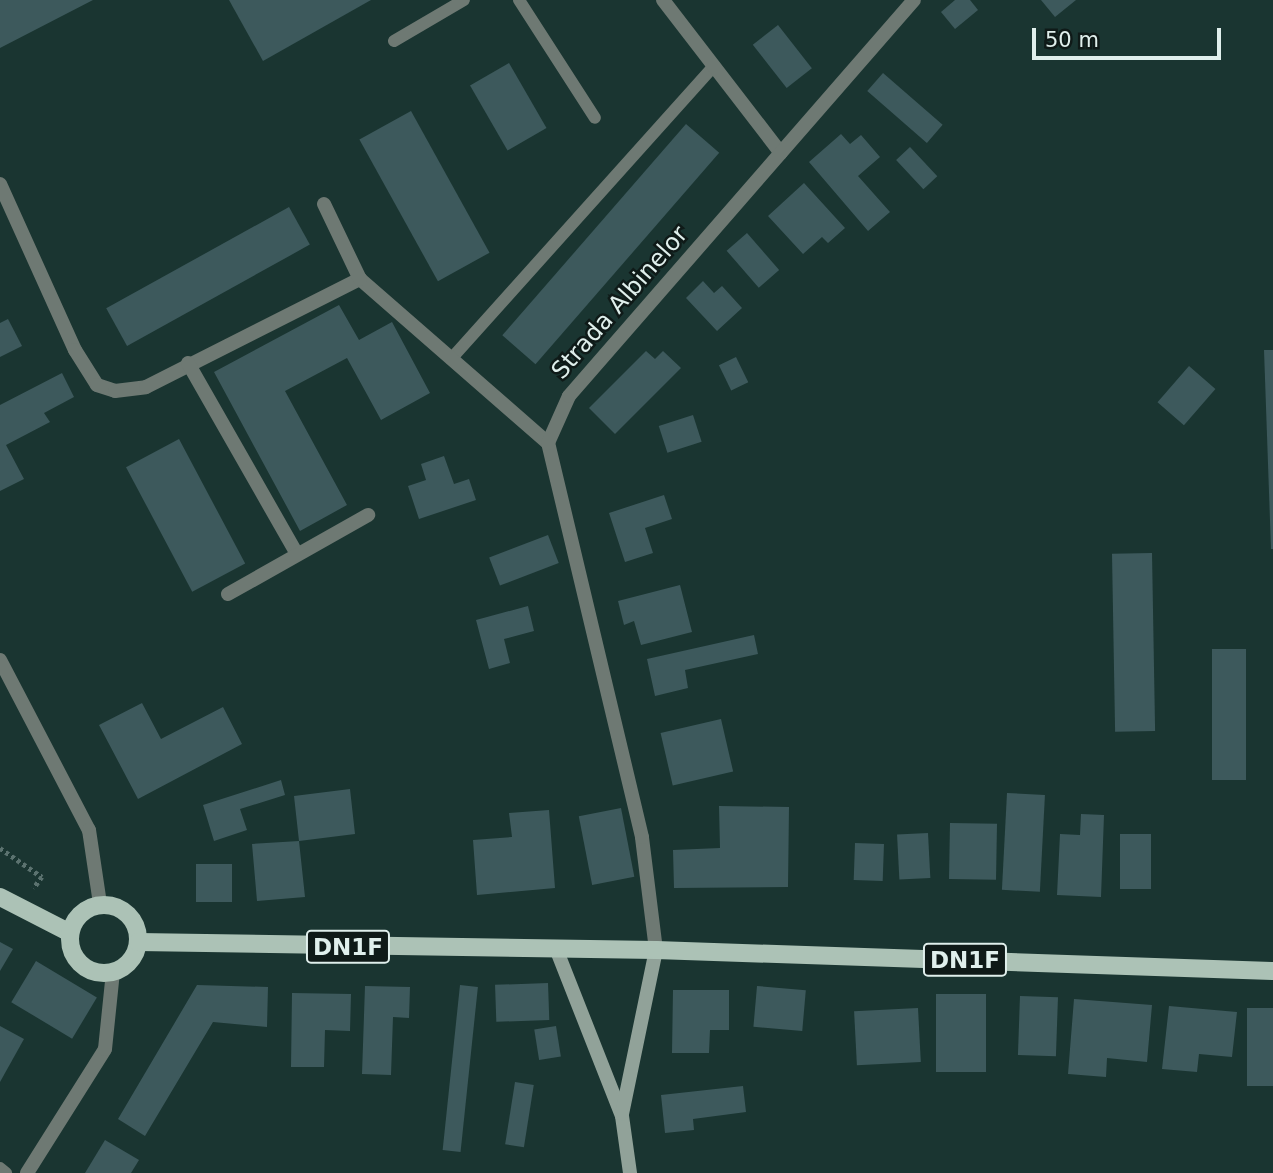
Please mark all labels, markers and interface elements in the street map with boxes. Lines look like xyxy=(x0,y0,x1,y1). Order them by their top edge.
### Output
scale bar xyxy=(1035,14,1224,58)
text: 50 m xyxy=(1045,28,1099,52)
street label: Strada Albinelor xyxy=(546,221,694,385)
road number: DN1F xyxy=(304,928,392,966)
road number: DN1F xyxy=(921,940,1009,979)

